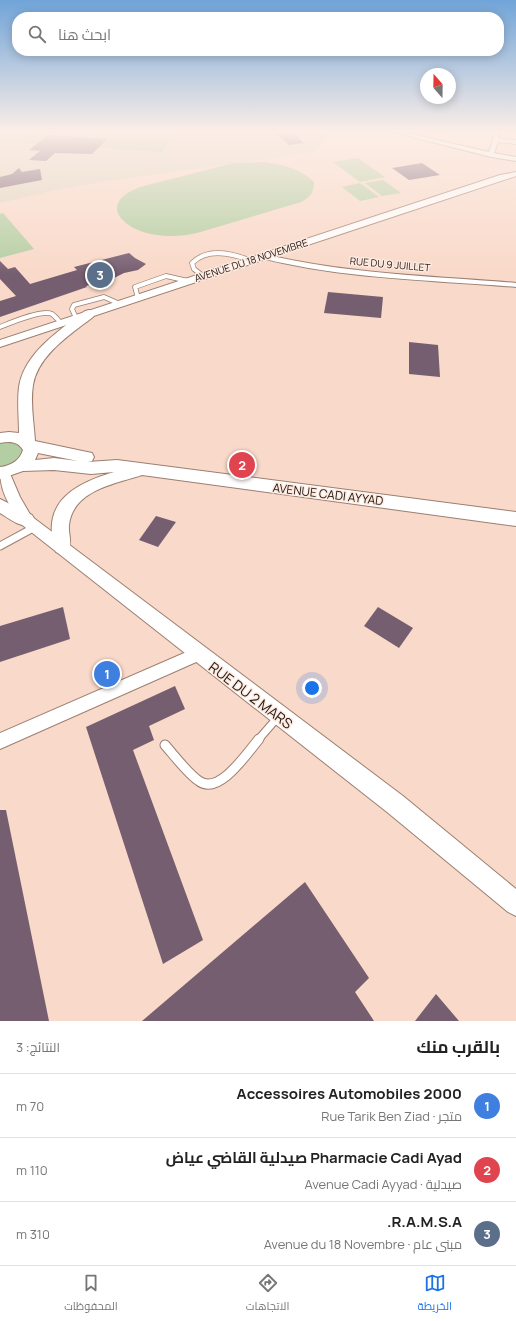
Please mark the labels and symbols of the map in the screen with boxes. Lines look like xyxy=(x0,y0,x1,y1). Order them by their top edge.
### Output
north arrow xyxy=(420,68,456,104)
street label: AVENUE DU 18 NOVEMBRE xyxy=(193,235,310,285)
street label: RUE DU 9 JUILLET xyxy=(349,254,431,274)
pin: 3 xyxy=(87,260,113,290)
pin: 2 xyxy=(229,450,255,480)
street label: AVENUE CADI AYYAD xyxy=(272,479,384,509)
street label: RUE DU 2 MARS xyxy=(205,657,297,733)
pin: 1 xyxy=(94,659,120,689)
your location xyxy=(302,678,322,698)

